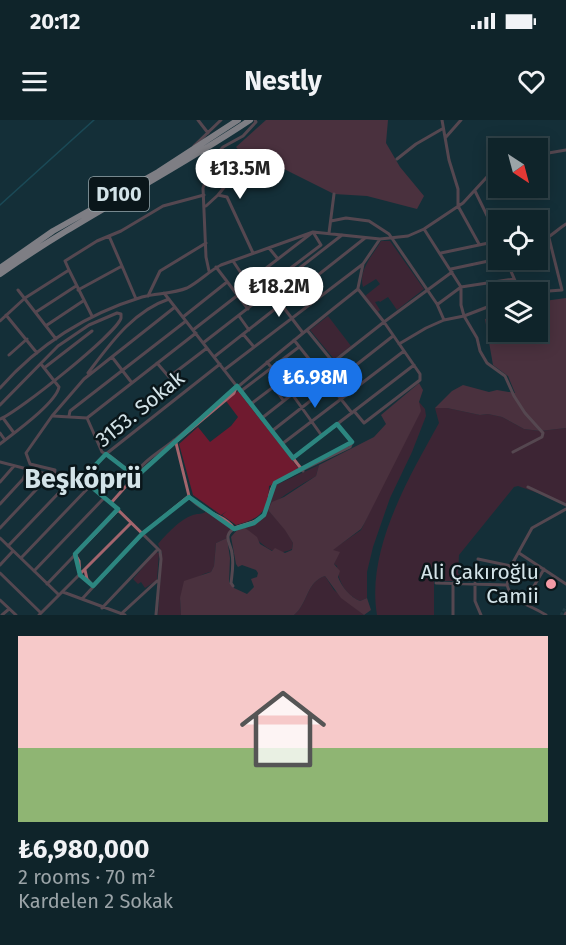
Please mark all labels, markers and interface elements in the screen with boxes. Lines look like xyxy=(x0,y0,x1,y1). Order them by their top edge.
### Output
text: 20:12 xyxy=(30,8,80,35)
icon: menu xyxy=(18,65,51,98)
text: Nestly xyxy=(244,65,322,97)
icon: heart xyxy=(515,65,548,98)
north arrow xyxy=(488,138,548,198)
map controls xyxy=(488,138,548,342)
pin: ₺13.5M xyxy=(191,149,289,200)
text: ₺13.5M xyxy=(210,156,270,180)
road number: D100 xyxy=(89,177,149,211)
button: locate xyxy=(488,210,548,270)
pin: ₺18.2M xyxy=(230,267,328,318)
text: ₺18.2M xyxy=(248,274,310,298)
button: layers xyxy=(488,282,548,342)
pin: ₺6.98M xyxy=(266,358,364,409)
street label: 3153. Sokak xyxy=(90,365,190,453)
text: ₺6.98M xyxy=(282,365,348,389)
district label: Beşköprü xyxy=(24,463,142,495)
place label: Ali Çakıroğlu Camii xyxy=(421,559,539,609)
marker: Ali Çakıroğlu Camii xyxy=(544,577,558,591)
icon: home xyxy=(229,675,337,783)
text: ₺6,980,000 xyxy=(18,834,149,865)
text: 2 rooms · 70 m² xyxy=(18,865,156,889)
text: Kardelen 2 Sokak xyxy=(18,889,173,913)

